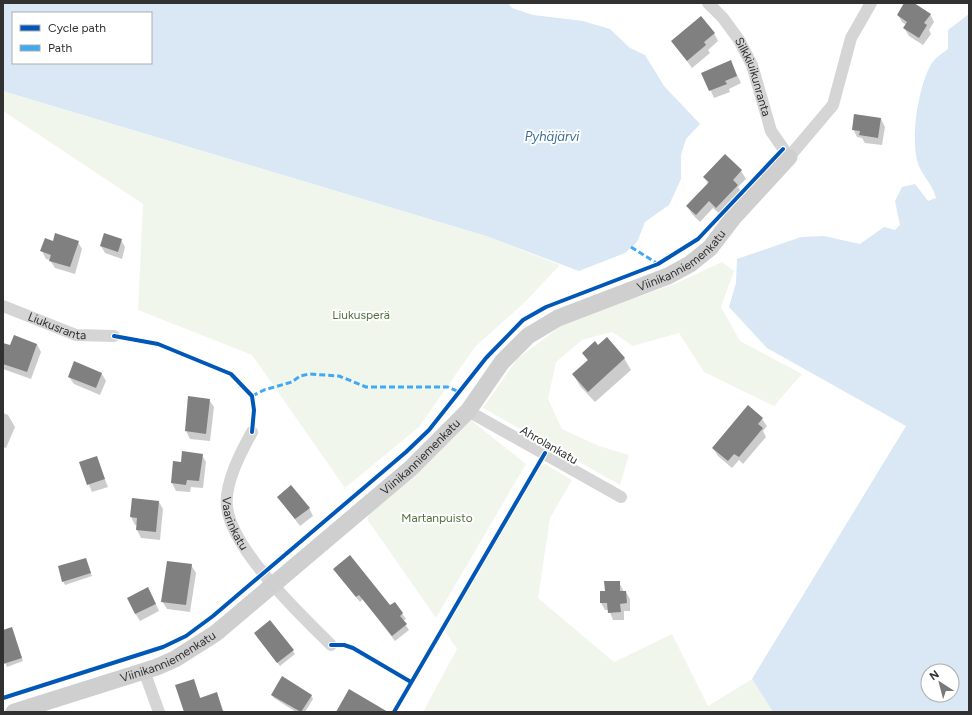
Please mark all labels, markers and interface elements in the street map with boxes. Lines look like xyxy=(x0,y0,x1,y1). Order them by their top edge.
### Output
legend xyxy=(12,12,152,64)
text: Cycle path xyxy=(48,21,106,35)
street label: Silkkiuikunranta xyxy=(732,35,773,118)
text: Path xyxy=(48,41,72,55)
water label: Pyhäjärvi xyxy=(525,129,580,144)
street label: Viinikanniemenkatu xyxy=(635,227,728,294)
park label: Liukusperä xyxy=(332,308,390,322)
street label: Liukusranta xyxy=(26,310,86,342)
street label: Viinikanniemenkatu xyxy=(378,416,463,498)
street label: Ahrolankatu xyxy=(518,423,580,467)
street label: Vaarinkatu xyxy=(220,496,251,553)
park label: Martanpuisto xyxy=(401,511,473,525)
street label: Viinikanniemenkatu xyxy=(118,628,218,685)
north arrow xyxy=(920,663,960,703)
text: N xyxy=(927,668,942,683)

